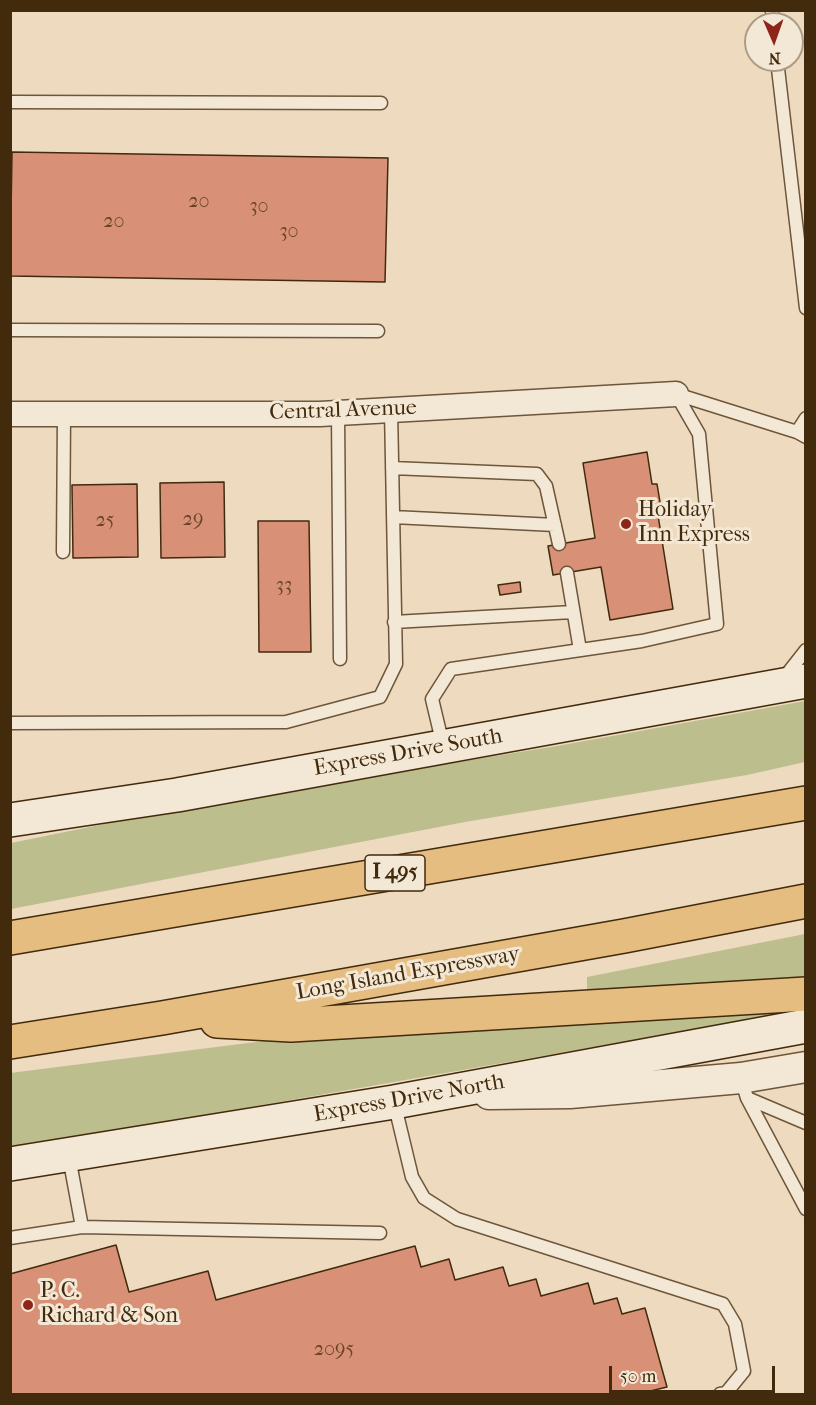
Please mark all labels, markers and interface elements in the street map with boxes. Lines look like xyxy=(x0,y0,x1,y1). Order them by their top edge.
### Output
north arrow xyxy=(744,12,804,72)
text: N xyxy=(768,49,781,68)
house number: 20 xyxy=(188,190,210,214)
house number: 30 xyxy=(249,195,269,219)
house number: 20 xyxy=(103,210,125,234)
house number: 30 xyxy=(279,220,299,244)
street label: Central Avenue xyxy=(269,395,417,427)
place label: Holiday Inn Express xyxy=(638,498,750,550)
house number: 29 xyxy=(183,508,203,532)
house number: 25 xyxy=(96,509,114,533)
marker: Holiday Inn Express xyxy=(619,517,633,531)
house number: 33 xyxy=(276,574,292,598)
street label: Express Drive South xyxy=(312,723,504,783)
road number: I 495 xyxy=(365,855,425,891)
street label: Long Island Expressway xyxy=(294,941,522,1007)
street label: Express Drive North xyxy=(312,1069,506,1129)
place label: P. C. Richard & Son xyxy=(40,1279,178,1330)
marker: P. C. Richard & Son xyxy=(21,1298,35,1312)
house number: 2095 xyxy=(314,1338,354,1362)
scale bar xyxy=(612,1354,778,1392)
text: 50 m xyxy=(620,1366,656,1387)

